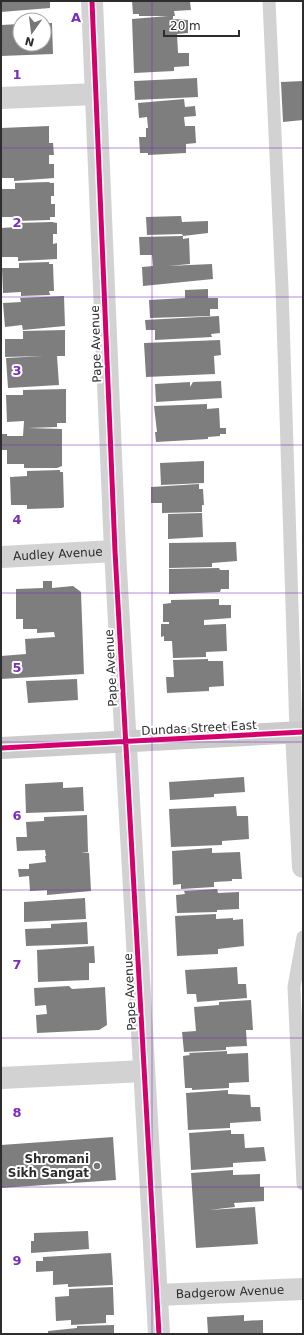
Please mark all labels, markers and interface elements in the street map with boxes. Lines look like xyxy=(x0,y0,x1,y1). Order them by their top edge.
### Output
text: A xyxy=(71,10,81,25)
north arrow xyxy=(12,12,52,52)
scale bar xyxy=(164,12,239,38)
text: 20 m xyxy=(170,19,201,33)
text: N xyxy=(24,34,36,49)
text: 1 xyxy=(12,67,22,82)
text: 2 xyxy=(12,215,22,230)
street label: Pape Avenue xyxy=(88,305,104,383)
text: 3 xyxy=(12,363,22,378)
text: 4 xyxy=(12,512,22,527)
street label: Audley Avenue xyxy=(13,545,103,563)
street label: Pape Avenue xyxy=(102,629,120,707)
text: 5 xyxy=(12,660,22,675)
street label: Dundas Street East xyxy=(141,718,257,738)
text: 6 xyxy=(12,808,22,823)
street label: Pape Avenue xyxy=(121,953,139,1031)
text: 7 xyxy=(12,957,22,972)
text: 8 xyxy=(12,1105,22,1120)
place label: Shromani Sikh Sangat xyxy=(8,1152,89,1180)
marker: Shromani Sikh Sangat xyxy=(92,1161,102,1171)
text: 9 xyxy=(12,1253,22,1268)
street label: Badgerow Avenue xyxy=(175,1283,284,1301)

